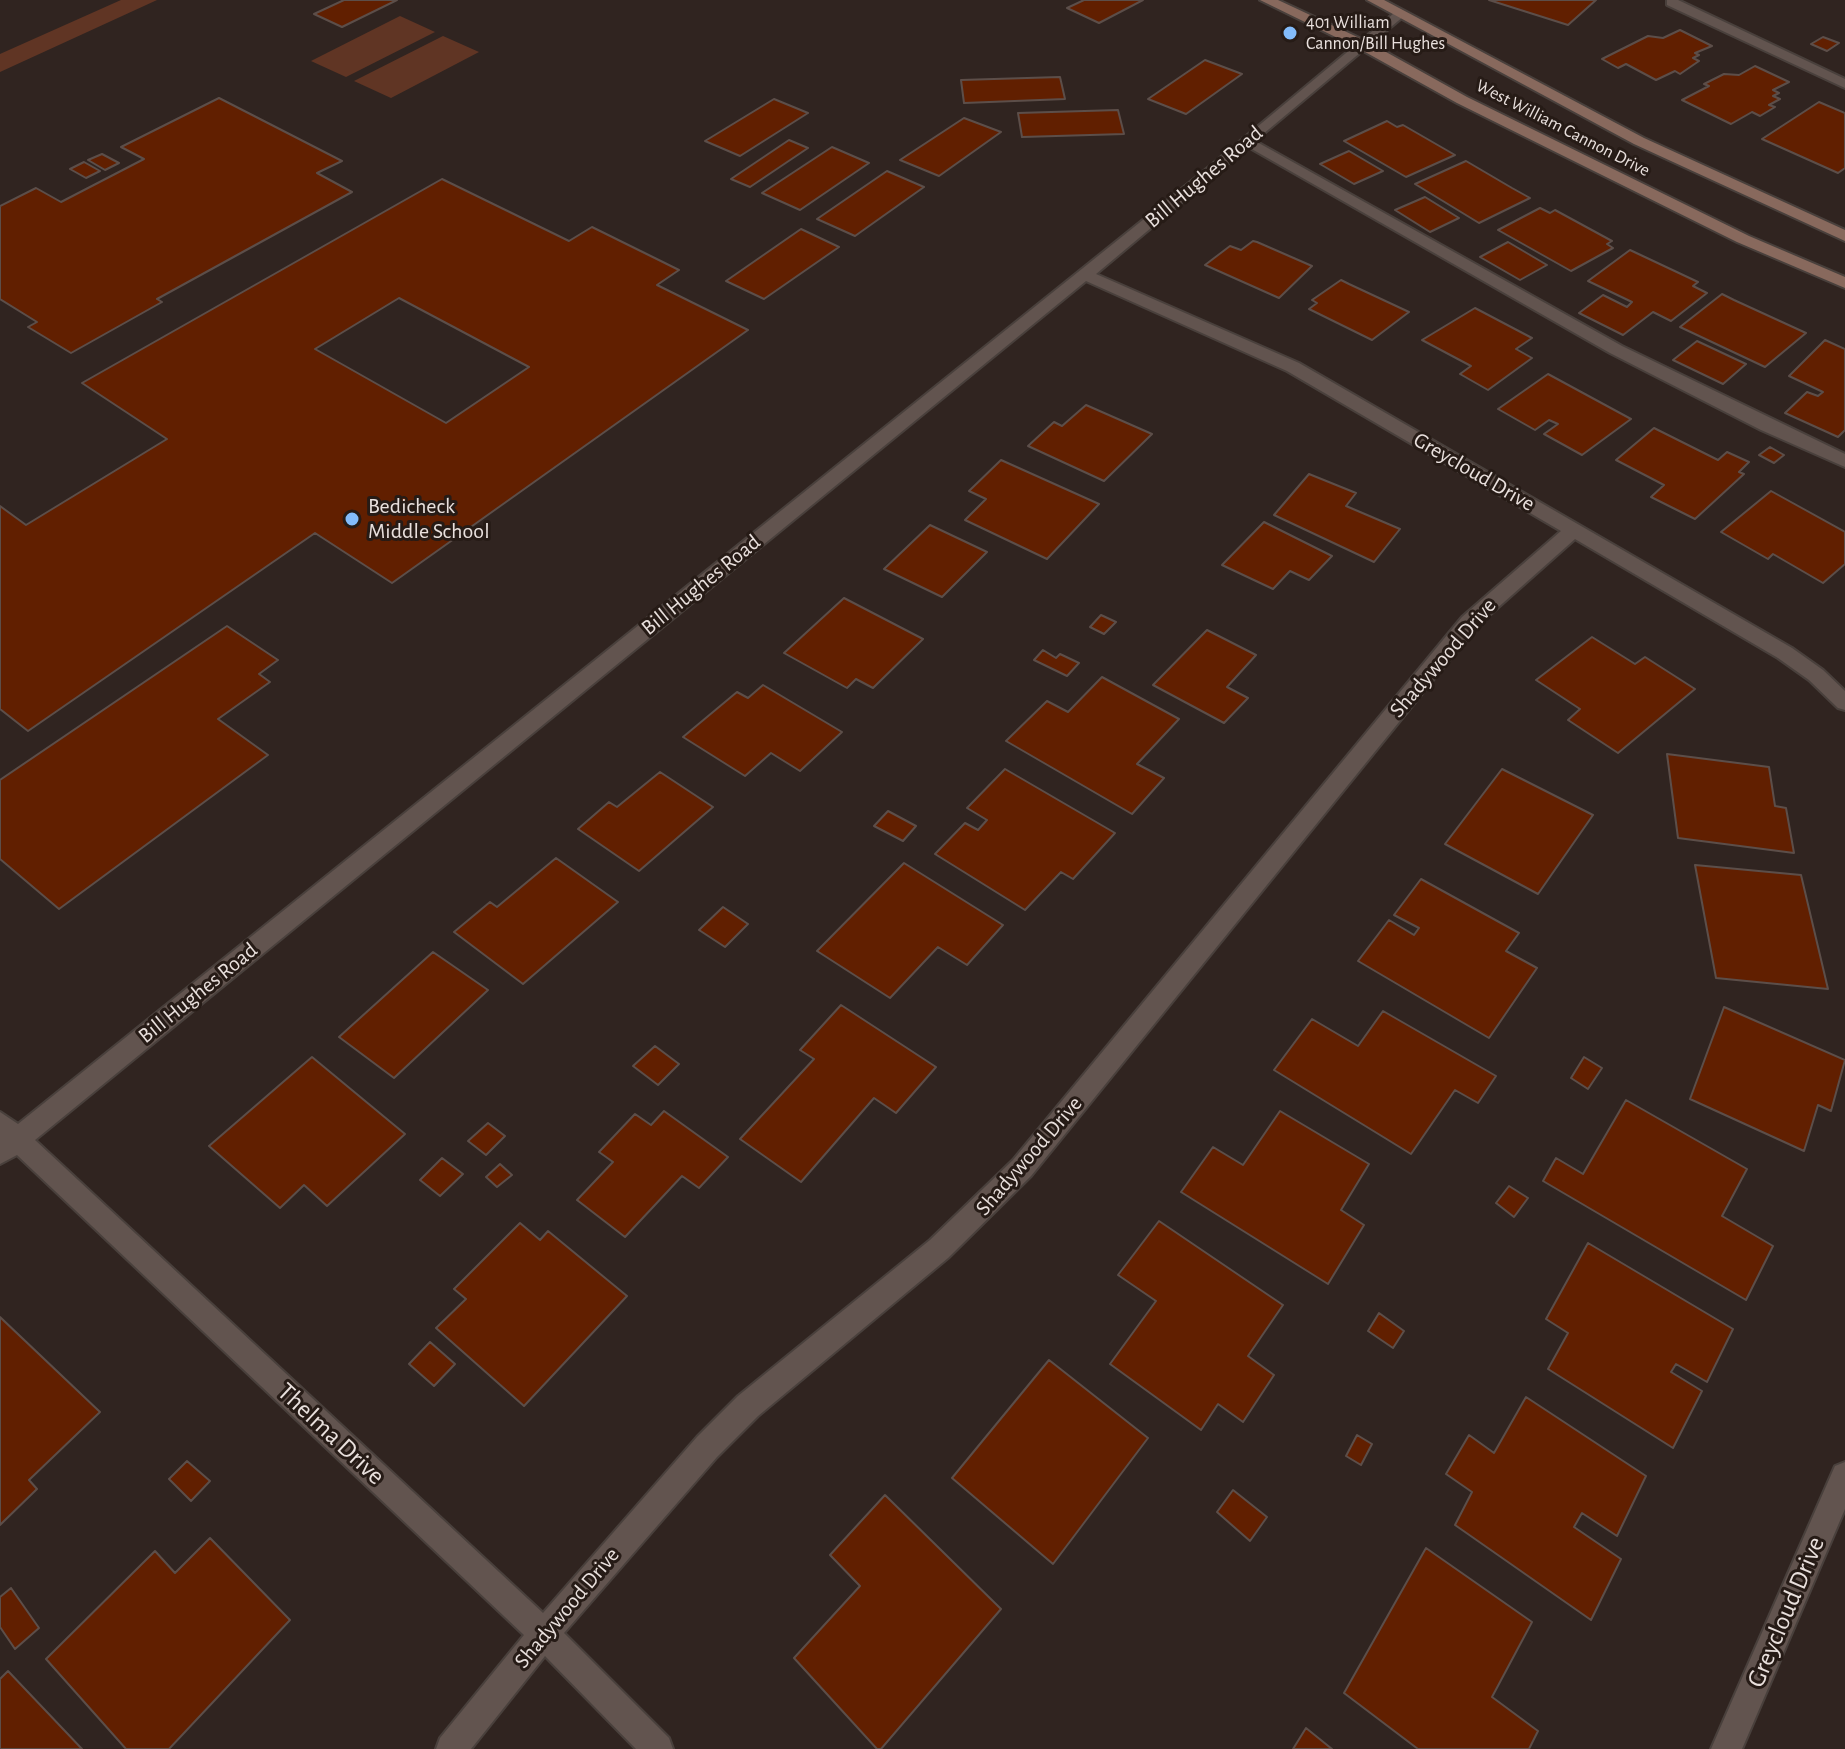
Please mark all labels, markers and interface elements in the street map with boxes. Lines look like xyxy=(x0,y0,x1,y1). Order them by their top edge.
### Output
place label: 401 William Cannon/Bill Hughes xyxy=(1306,12,1445,54)
marker: 401 William Cannon/Bill Hughes xyxy=(1281,24,1299,42)
street label: West William Cannon Drive xyxy=(1472,75,1654,181)
street label: Bill Hughes Road xyxy=(1140,120,1268,234)
street label: Greycloud Drive xyxy=(1409,427,1539,517)
place label: Bedicheck Middle School xyxy=(368,493,490,544)
marker: Bedicheck Middle School xyxy=(343,510,361,528)
street label: Bill Hughes Road xyxy=(636,529,766,641)
street label: Shadywood Drive xyxy=(1384,593,1502,723)
street label: Bill Hughes Road xyxy=(133,937,263,1049)
street label: Shadywood Drive xyxy=(970,1091,1088,1221)
street label: Thelma Drive xyxy=(271,1376,391,1492)
street label: Greycloud Drive xyxy=(1740,1532,1832,1692)
street label: Shadywood Drive xyxy=(509,1542,625,1674)

